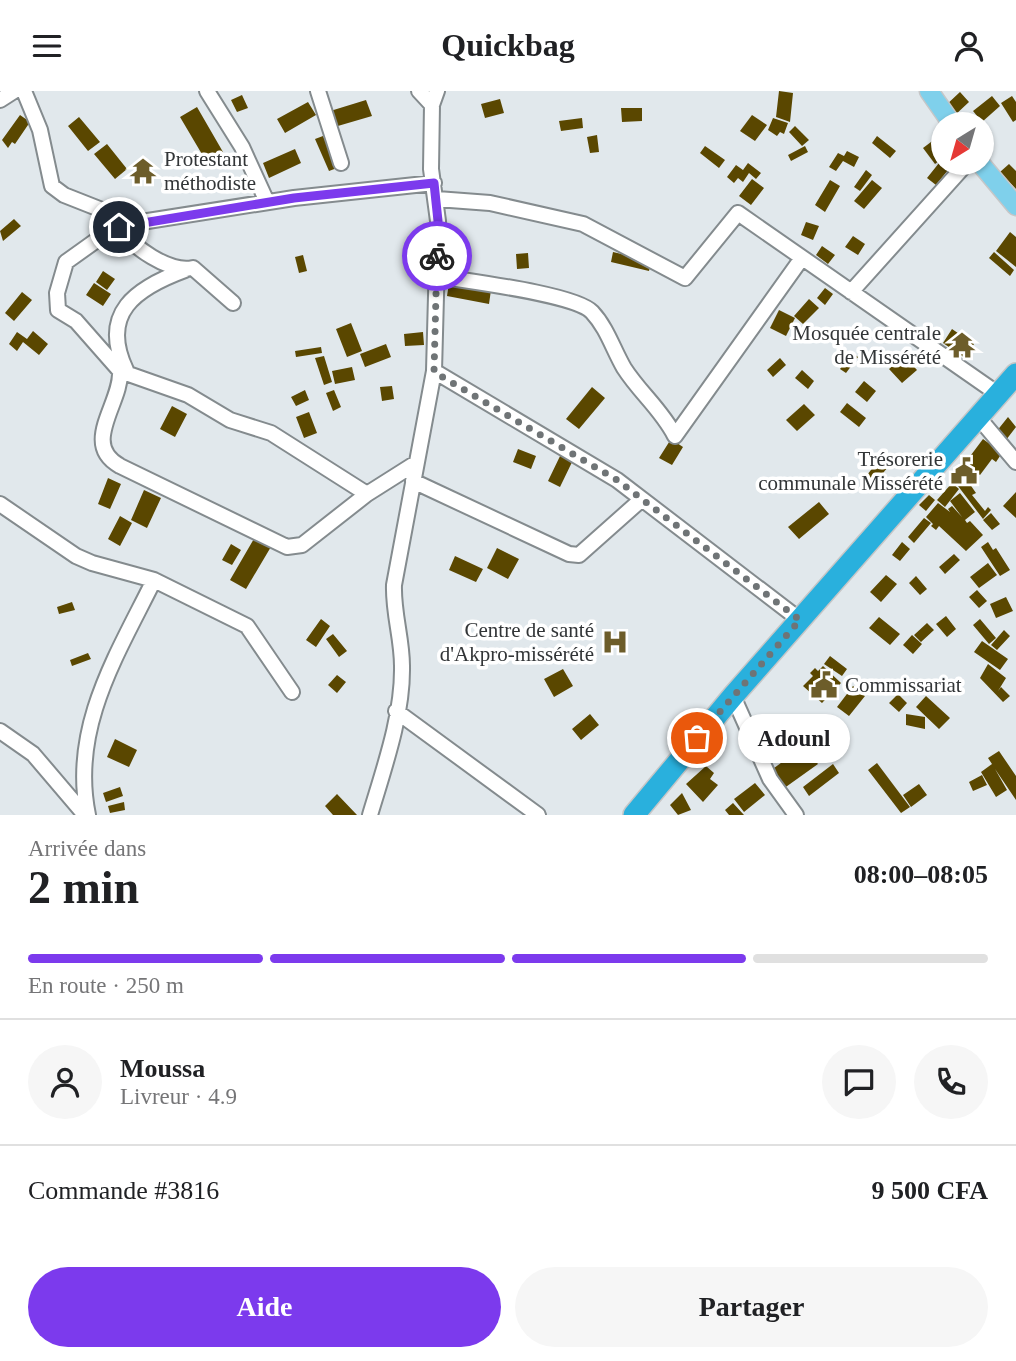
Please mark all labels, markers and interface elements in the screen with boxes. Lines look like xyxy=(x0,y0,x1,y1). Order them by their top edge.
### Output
icon: menu xyxy=(28,27,66,65)
text: Quickbag xyxy=(441,27,575,63)
icon: person xyxy=(950,27,988,65)
north arrow xyxy=(931,112,994,175)
map controls xyxy=(931,112,994,175)
place label: Protestant méthodiste xyxy=(164,147,256,195)
temple icon: Protestant méthodiste xyxy=(128,156,158,186)
pin xyxy=(89,197,149,257)
icon: home xyxy=(100,208,138,246)
courier xyxy=(402,221,472,291)
icon: bike xyxy=(418,237,456,275)
place label: Mosquée centrale de Missérété xyxy=(792,321,941,369)
temple icon: Mosquée centrale de Missérété xyxy=(947,330,977,360)
place label: Trésorerie communale Missérété xyxy=(758,447,943,495)
public building icon: Trésorerie communale Missérété xyxy=(949,456,979,486)
place label: Centre de santé d'Akpro-missérété xyxy=(440,618,594,666)
hospital icon: Centre de santé d'Akpro-missérété xyxy=(600,627,630,657)
public building icon: Commissariat xyxy=(809,670,839,700)
place label: Commissariat xyxy=(845,673,962,697)
pin xyxy=(667,708,727,768)
callout: Adounl xyxy=(739,713,851,763)
icon: bag xyxy=(678,719,716,757)
text: Adounl xyxy=(758,726,830,751)
text: Arrivée dans xyxy=(28,836,146,861)
text: 08:00–08:05 xyxy=(854,860,988,889)
text: 2 min xyxy=(28,862,139,913)
text: En route · 250 m xyxy=(28,973,184,998)
button: person xyxy=(28,1045,102,1119)
button: chat xyxy=(822,1045,896,1119)
button: phone xyxy=(914,1045,988,1119)
text: Moussa xyxy=(120,1054,205,1083)
text: Livreur · 4.9 xyxy=(120,1084,237,1109)
text: Commande #3816 xyxy=(28,1176,219,1205)
text: 9 500 CFA xyxy=(871,1176,988,1205)
button: Aide xyxy=(28,1267,501,1347)
button: Partager xyxy=(515,1267,988,1347)

